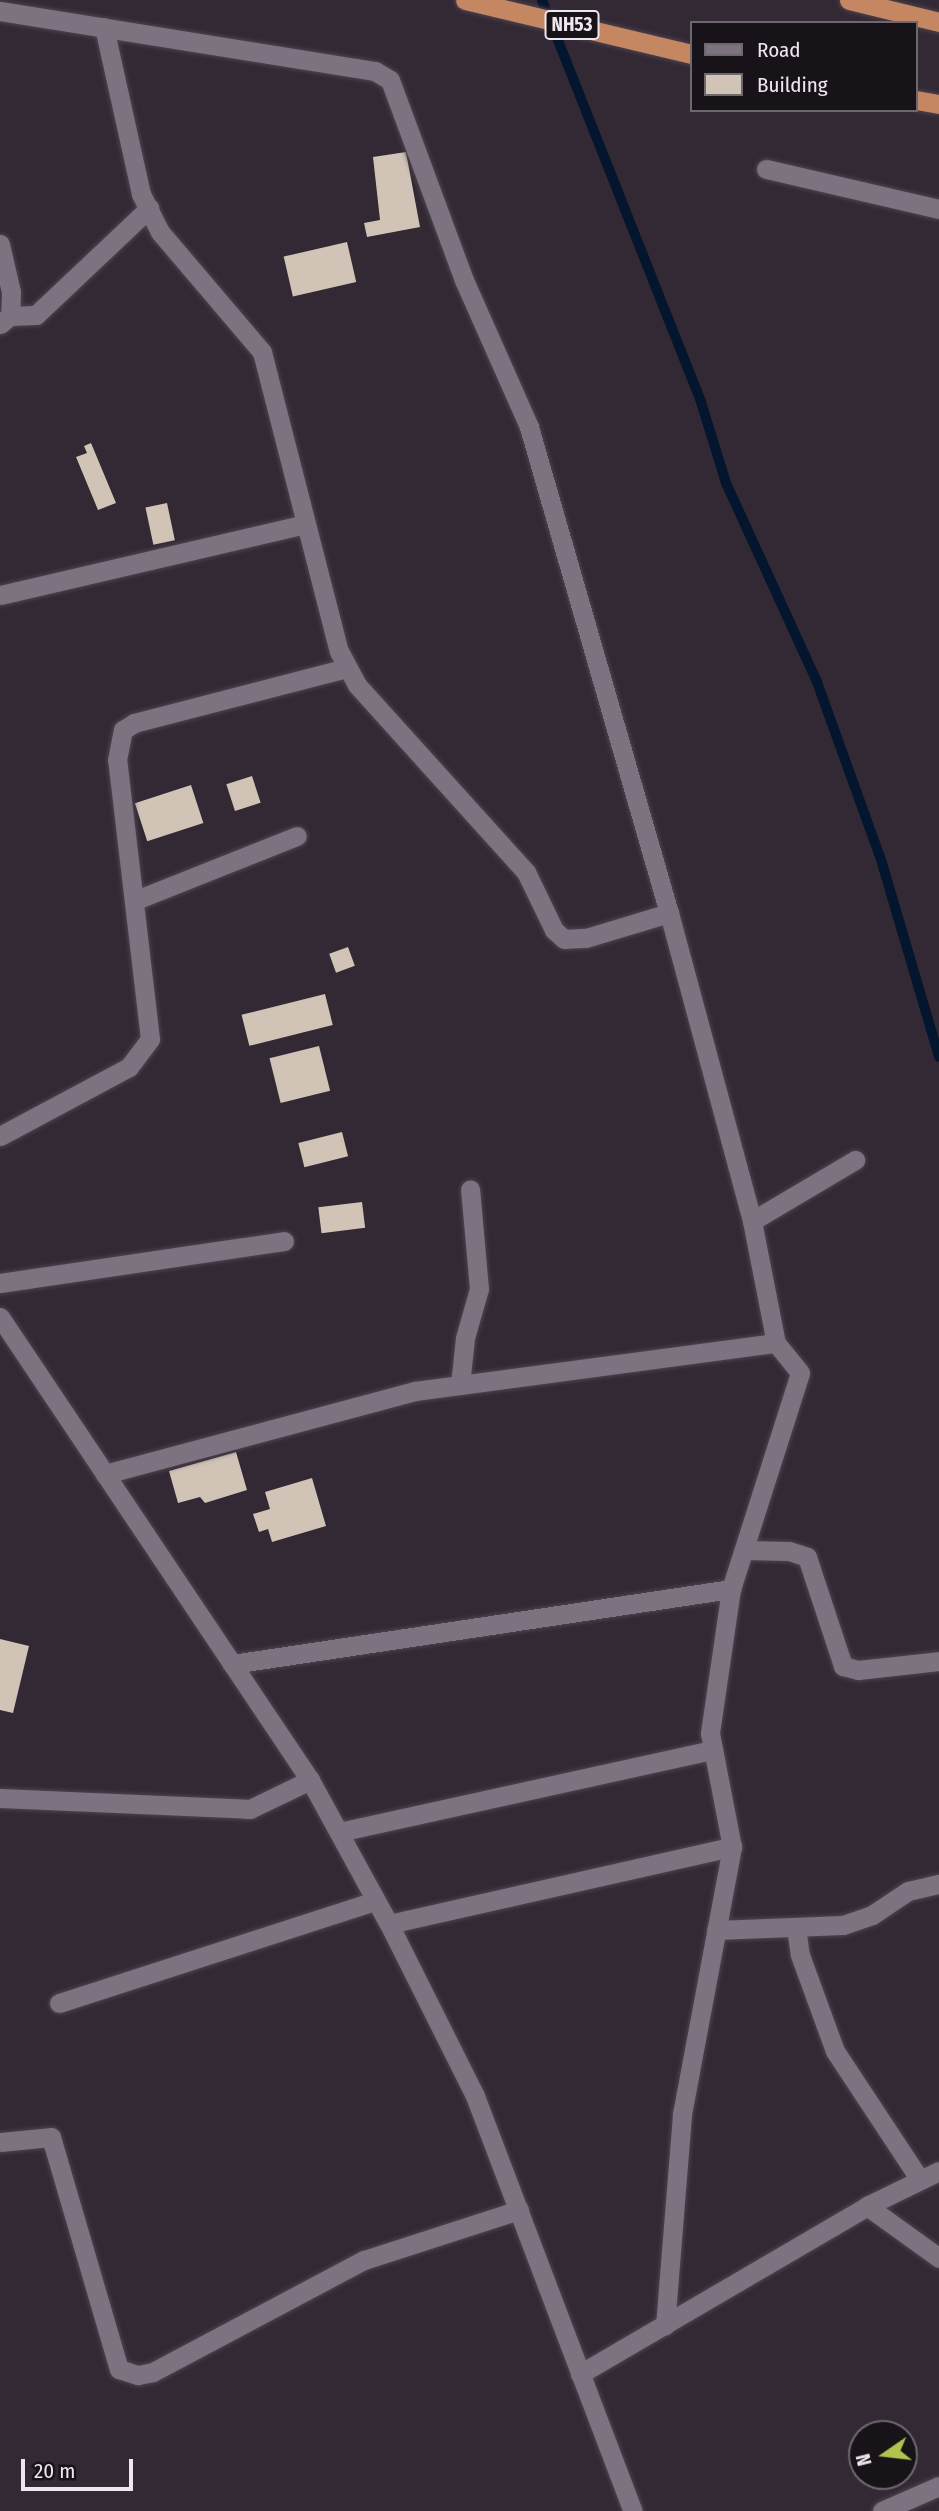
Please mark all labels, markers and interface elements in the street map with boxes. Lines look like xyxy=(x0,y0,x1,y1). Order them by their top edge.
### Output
road number: NH53 xyxy=(544,10,600,41)
legend xyxy=(690,21,918,112)
text: Road xyxy=(757,37,801,63)
text: Building xyxy=(757,72,828,98)
north arrow xyxy=(848,2420,918,2490)
scale bar xyxy=(24,2444,136,2488)
text: N xyxy=(852,2451,877,2468)
text: 20 m xyxy=(34,2458,75,2484)

